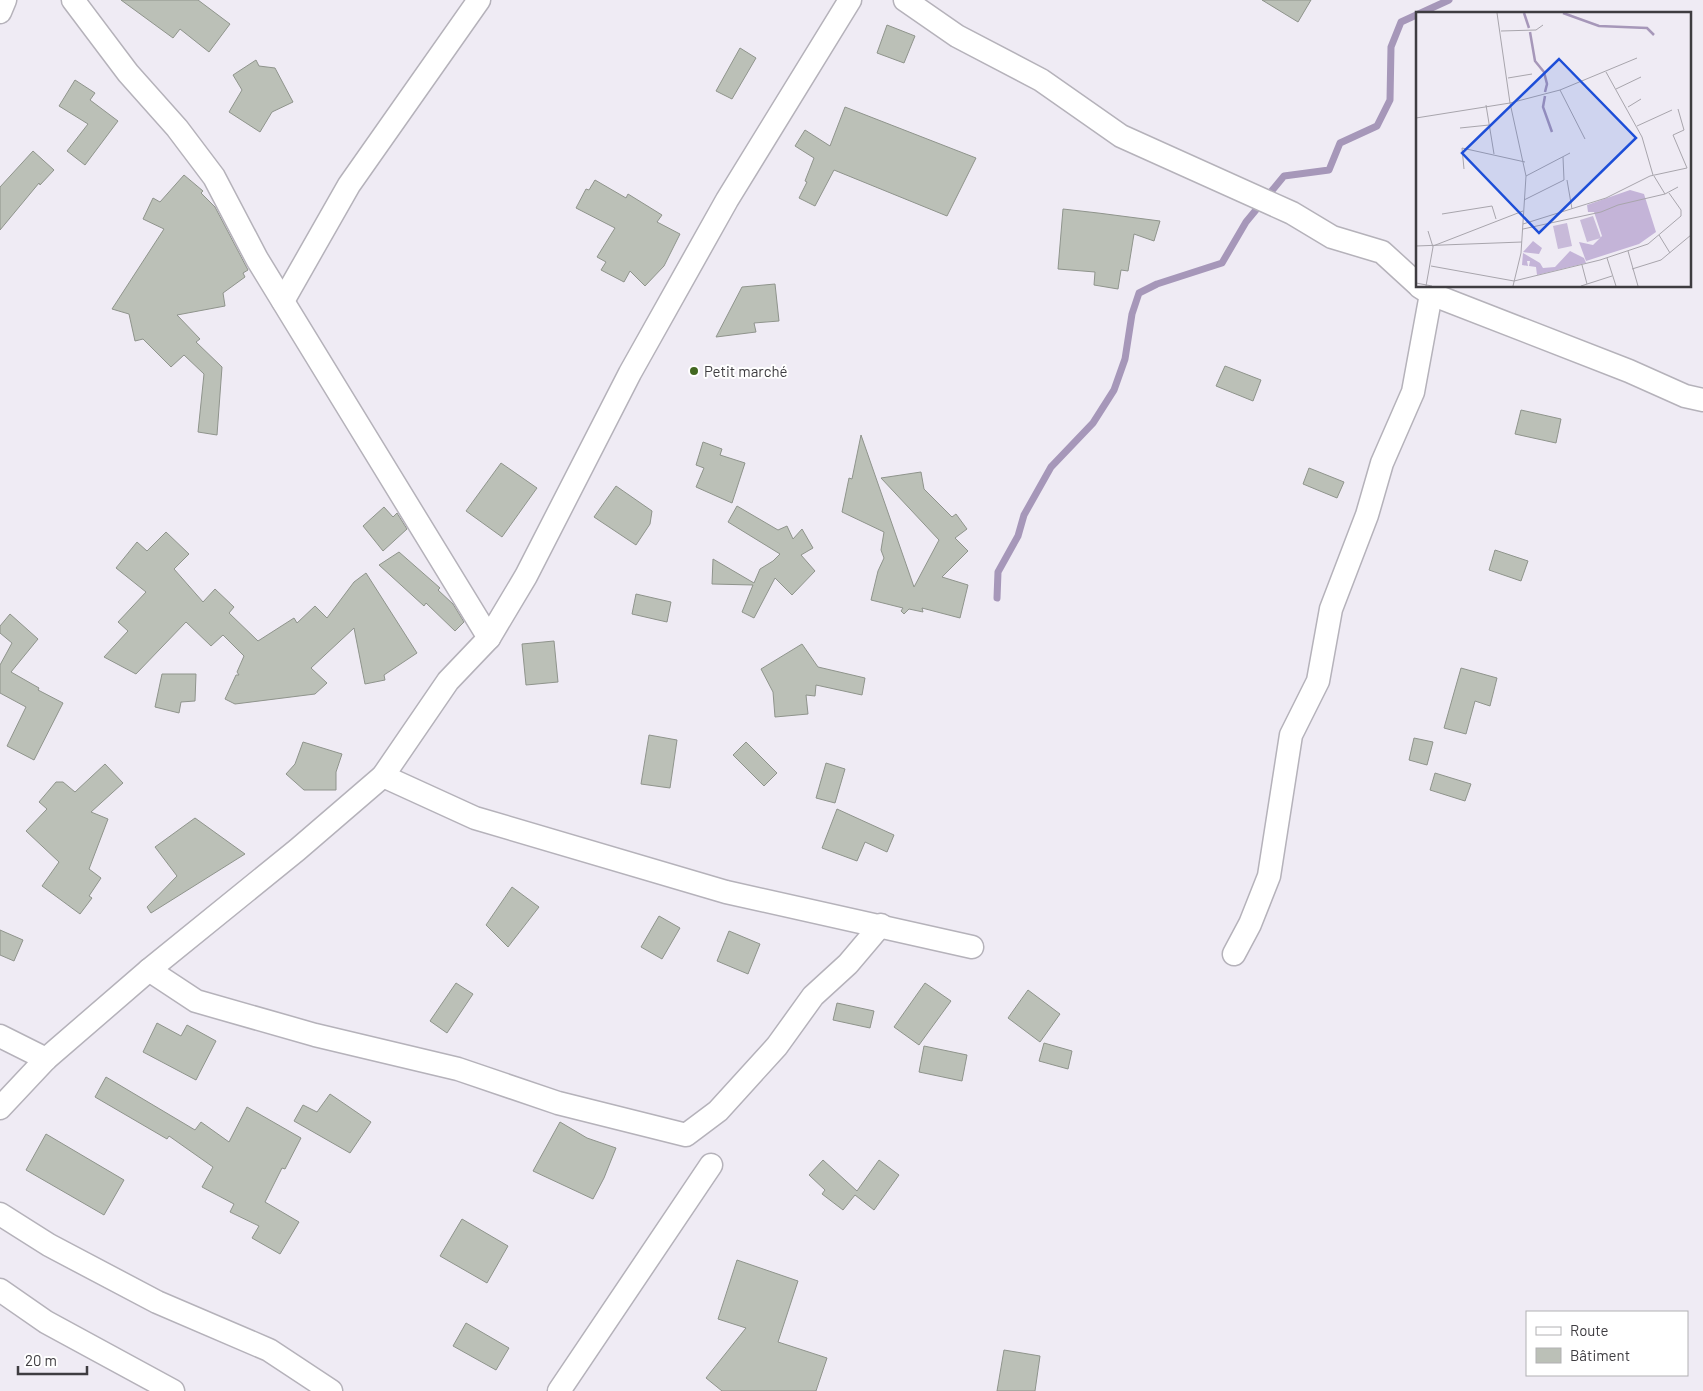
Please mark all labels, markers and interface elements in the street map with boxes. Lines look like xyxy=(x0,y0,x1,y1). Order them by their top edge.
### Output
inset map xyxy=(1416,12,1690,288)
place label: Petit marché xyxy=(704,362,787,380)
marker: Petit marché xyxy=(688,365,700,377)
legend xyxy=(1526,1311,1688,1376)
text: Route xyxy=(1570,1321,1609,1339)
scale bar xyxy=(18,1344,86,1376)
text: Bâtiment xyxy=(1570,1346,1630,1364)
text: 20 m xyxy=(25,1351,57,1369)

